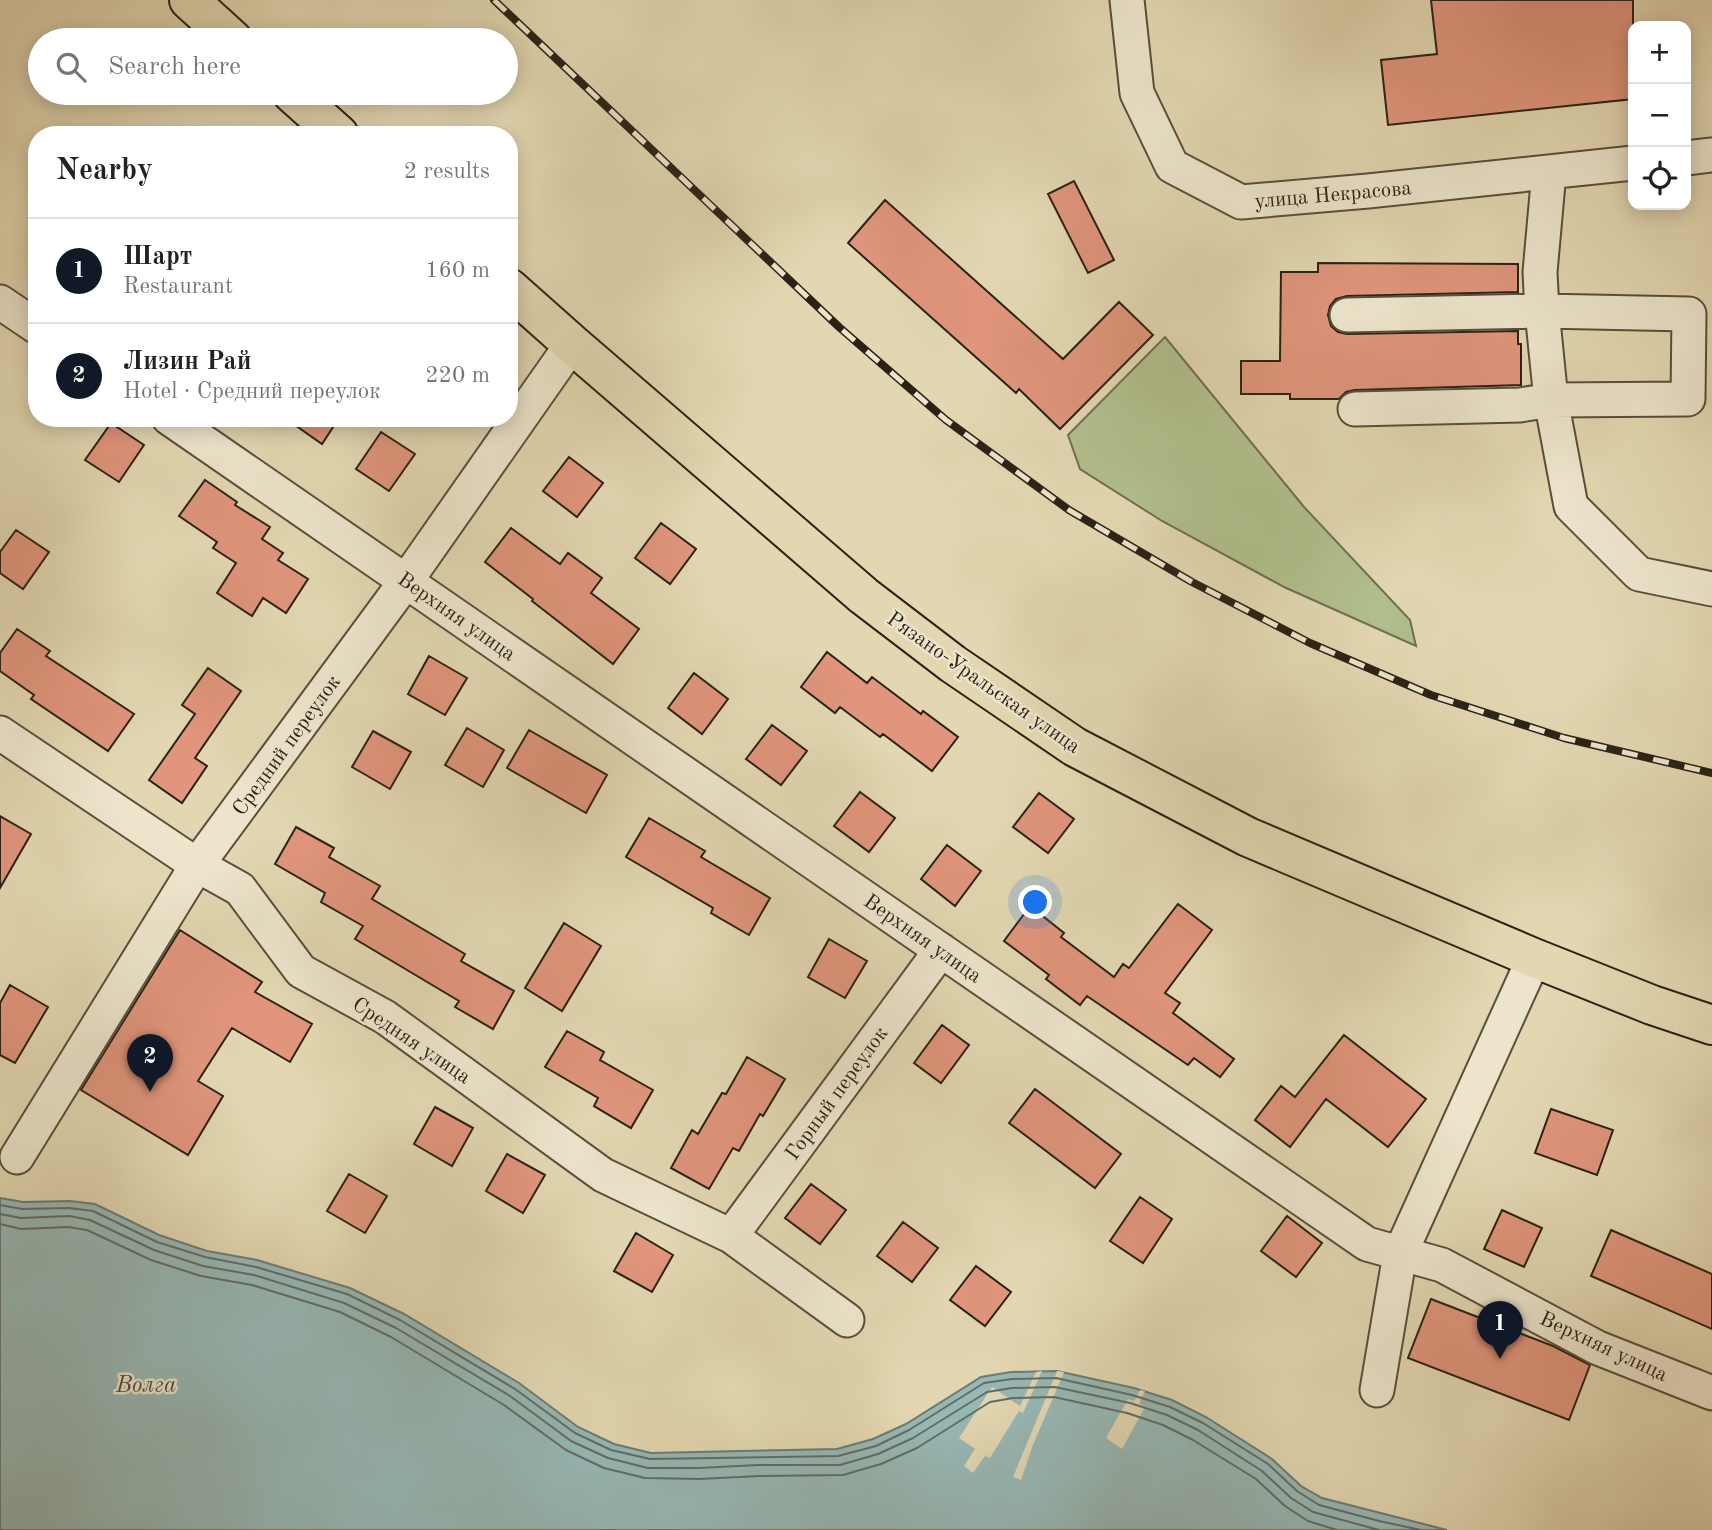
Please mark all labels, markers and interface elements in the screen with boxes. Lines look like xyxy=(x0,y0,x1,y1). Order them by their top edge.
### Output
map controls xyxy=(1628,21,1691,210)
button: + xyxy=(1628,21,1691,84)
search box xyxy=(28,28,518,105)
icon: search xyxy=(52,48,90,86)
text: Search here xyxy=(108,54,241,80)
button: − xyxy=(1628,84,1691,147)
button: locate xyxy=(1628,147,1691,210)
text: Nearby xyxy=(56,156,153,186)
text: 2 results xyxy=(404,160,490,183)
street label: улица Некрасова xyxy=(1254,178,1413,213)
text: Шарт xyxy=(123,244,192,270)
text: 1 xyxy=(72,259,86,282)
text: 160 m xyxy=(425,259,490,282)
text: Restaurant xyxy=(123,275,233,298)
text: Лизин Рай xyxy=(123,349,252,375)
text: 2 xyxy=(72,364,86,387)
text: 220 m xyxy=(425,364,490,387)
text: Hotel · Средний переулок xyxy=(123,380,381,403)
street label: Верхняя улица xyxy=(393,569,519,666)
street label: Рязано-Уральская улица xyxy=(883,608,1084,758)
street label: Средний переулок xyxy=(229,671,345,820)
your location xyxy=(1018,885,1052,919)
street label: Верхняя улица xyxy=(859,891,985,988)
street label: Средняя улица xyxy=(348,994,474,1088)
street label: Горный переулок xyxy=(782,1023,893,1164)
pin: 2 xyxy=(127,1034,173,1092)
pin: 1 xyxy=(1477,1301,1523,1359)
street label: Верхняя улица xyxy=(1536,1309,1671,1386)
water label: Волга xyxy=(115,1374,176,1397)

